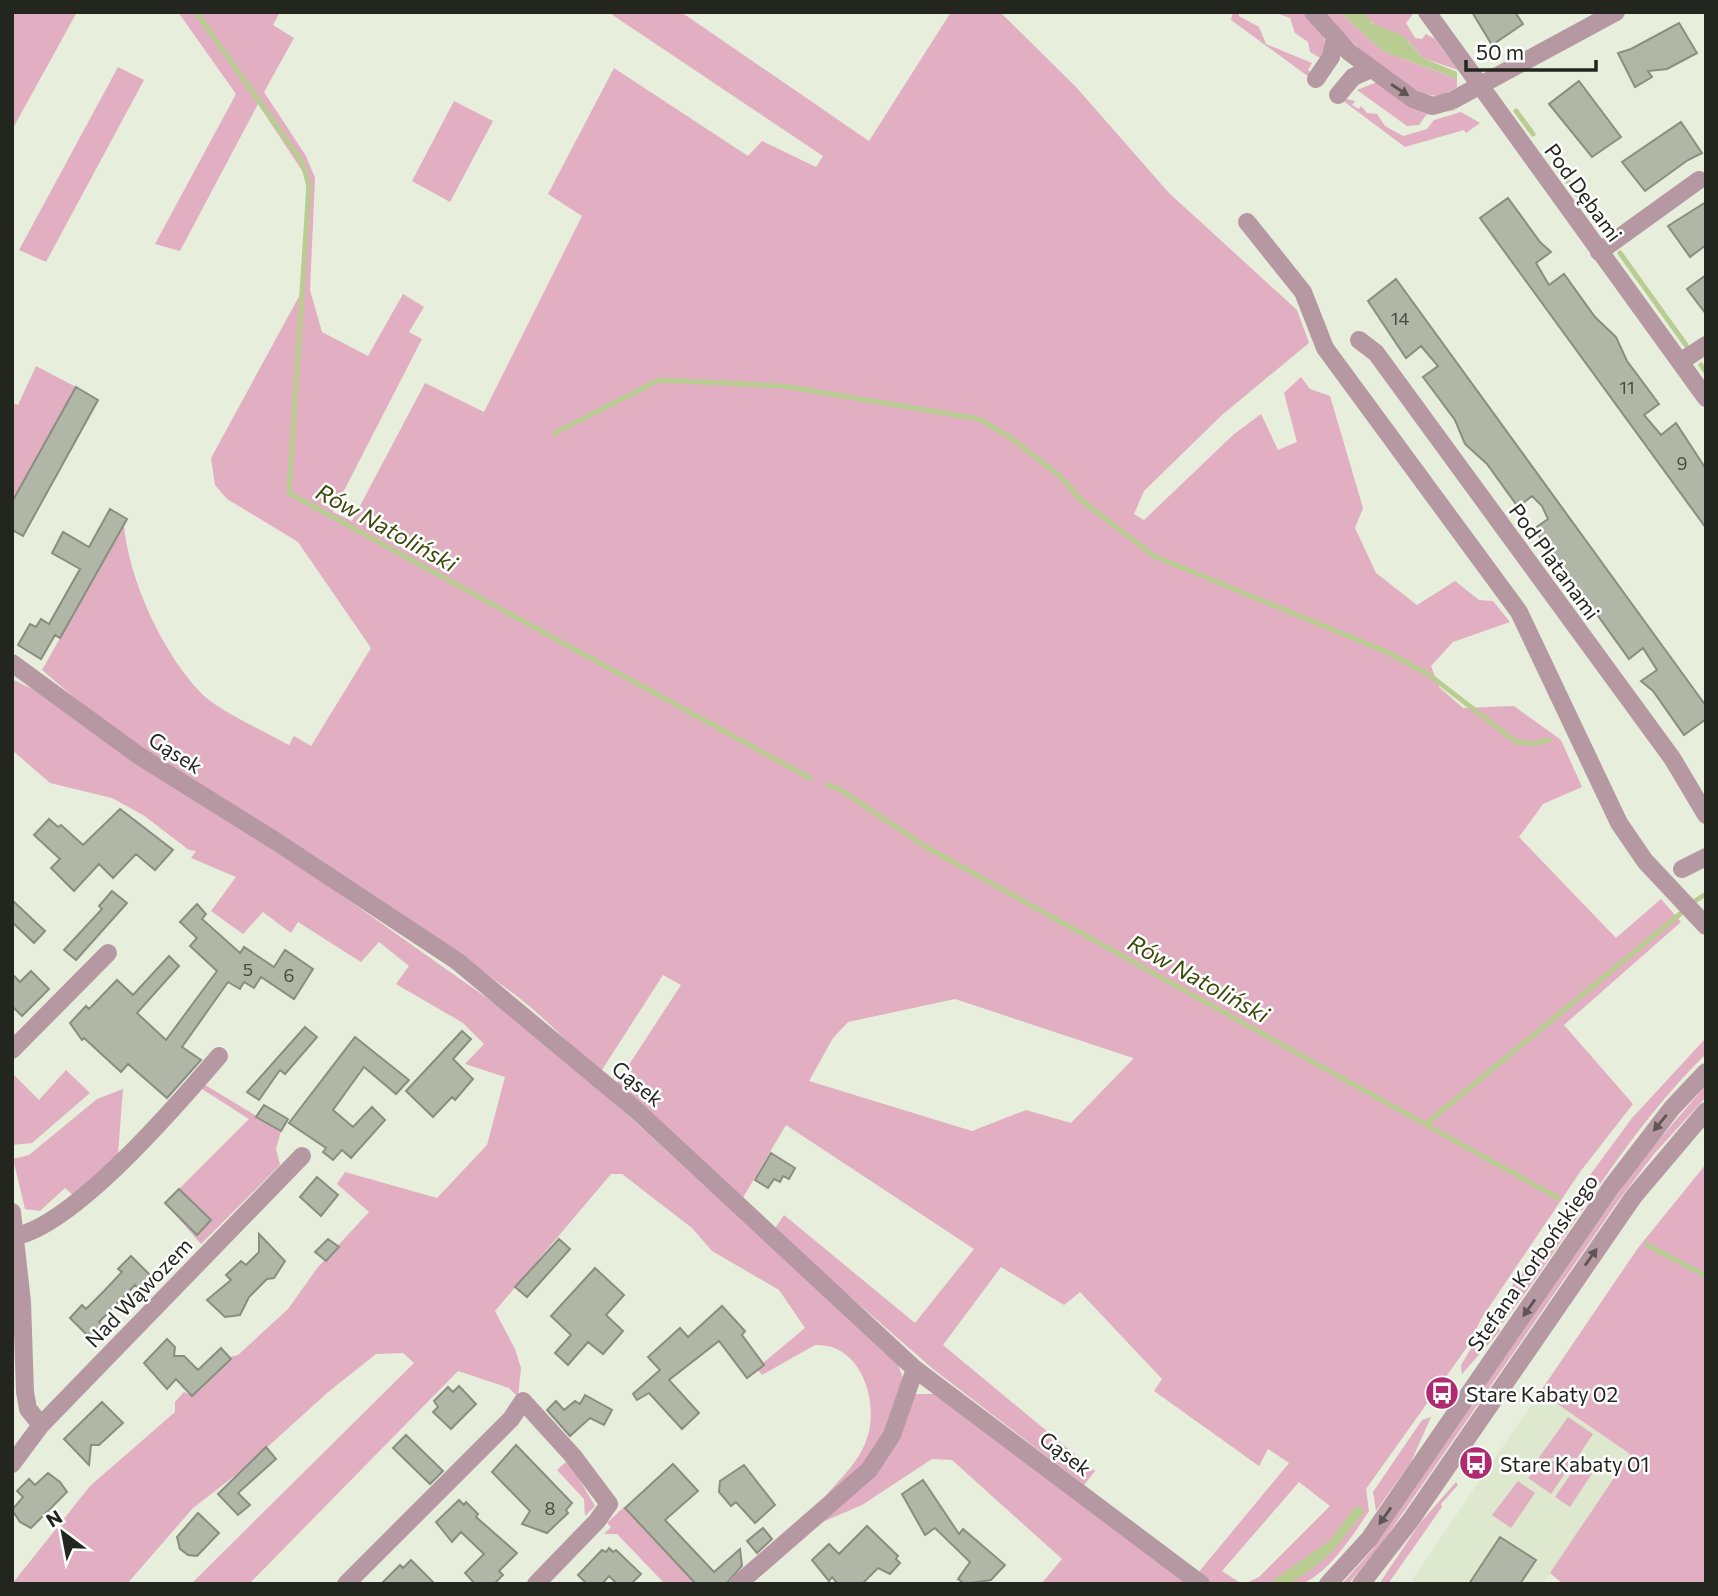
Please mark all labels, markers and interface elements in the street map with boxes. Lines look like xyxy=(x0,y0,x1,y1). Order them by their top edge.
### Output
scale bar xyxy=(1466,28,1596,72)
text: 50 m xyxy=(1476,39,1524,64)
one-way arrow xyxy=(1390,83,1410,96)
street label: Pod Dębami xyxy=(1540,138,1628,246)
house number: 14 xyxy=(1391,307,1409,329)
house number: 11 xyxy=(1619,376,1635,398)
house number: 9 xyxy=(1677,452,1687,474)
water label: Rów Natoliński xyxy=(312,477,463,578)
street label: Pod Platanami xyxy=(1505,498,1605,624)
street label: Gąsek xyxy=(145,726,207,778)
water label: Rów Natoliński xyxy=(1124,928,1275,1029)
house number: 5 xyxy=(243,958,253,980)
house number: 6 xyxy=(284,964,294,986)
street label: Gąsek xyxy=(607,1055,669,1111)
one-way arrow xyxy=(1653,1114,1668,1131)
street label: Stefana Korbońskiego xyxy=(1462,1169,1602,1355)
street label: Nad Wąwozem xyxy=(79,1232,197,1352)
one-way arrow xyxy=(1584,1248,1598,1266)
one-way arrow xyxy=(1522,1299,1536,1317)
bus stop icon: Stare Kabaty 02 xyxy=(1423,1374,1461,1412)
place label: Stare Kabaty 02 xyxy=(1466,1381,1618,1406)
street label: Gąsek xyxy=(1035,1425,1097,1481)
bus stop icon: Stare Kabaty 01 xyxy=(1457,1444,1495,1482)
place label: Stare Kabaty 01 xyxy=(1500,1451,1649,1476)
house number: 8 xyxy=(545,1497,556,1519)
north arrow xyxy=(28,1498,98,1568)
text: N xyxy=(42,1505,66,1532)
one-way arrow xyxy=(1378,1507,1392,1525)

